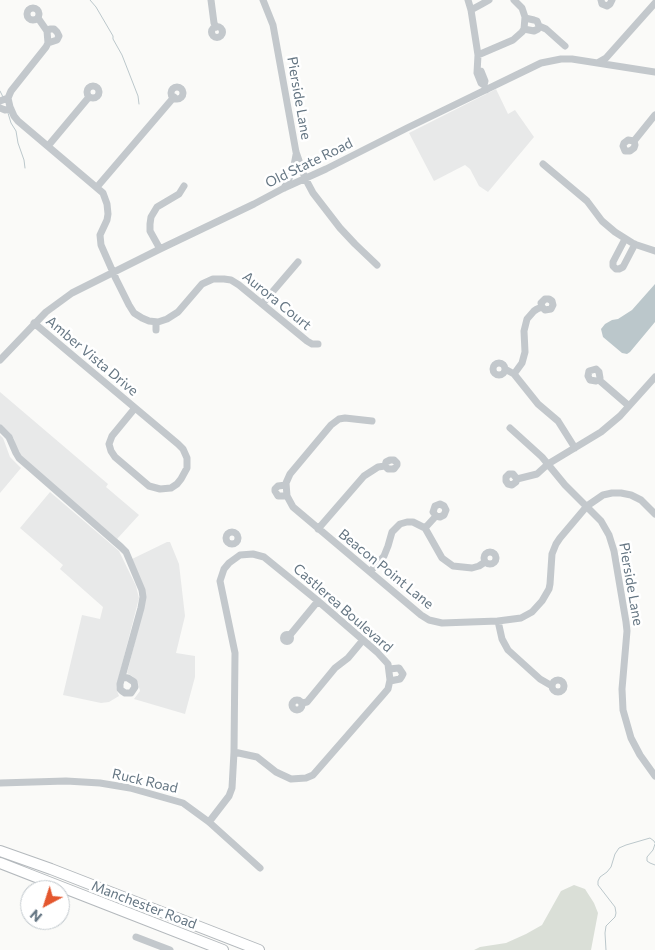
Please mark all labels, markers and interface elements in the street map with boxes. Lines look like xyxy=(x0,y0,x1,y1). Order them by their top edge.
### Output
street label: Pierside Lane xyxy=(283,55,315,141)
street label: Old State Road xyxy=(262,135,356,191)
street label: Aurora Court xyxy=(239,268,315,334)
street label: Amber Vista Drive xyxy=(43,313,141,399)
street label: Beacon Point Lane xyxy=(335,526,437,612)
street label: Pierside Lane xyxy=(615,541,647,627)
street label: Castlerea Boulevard xyxy=(290,560,396,656)
street label: Ruck Road xyxy=(110,765,180,797)
street label: Manchester Road xyxy=(89,877,199,933)
north arrow xyxy=(20,880,70,930)
text: N xyxy=(26,906,45,926)

